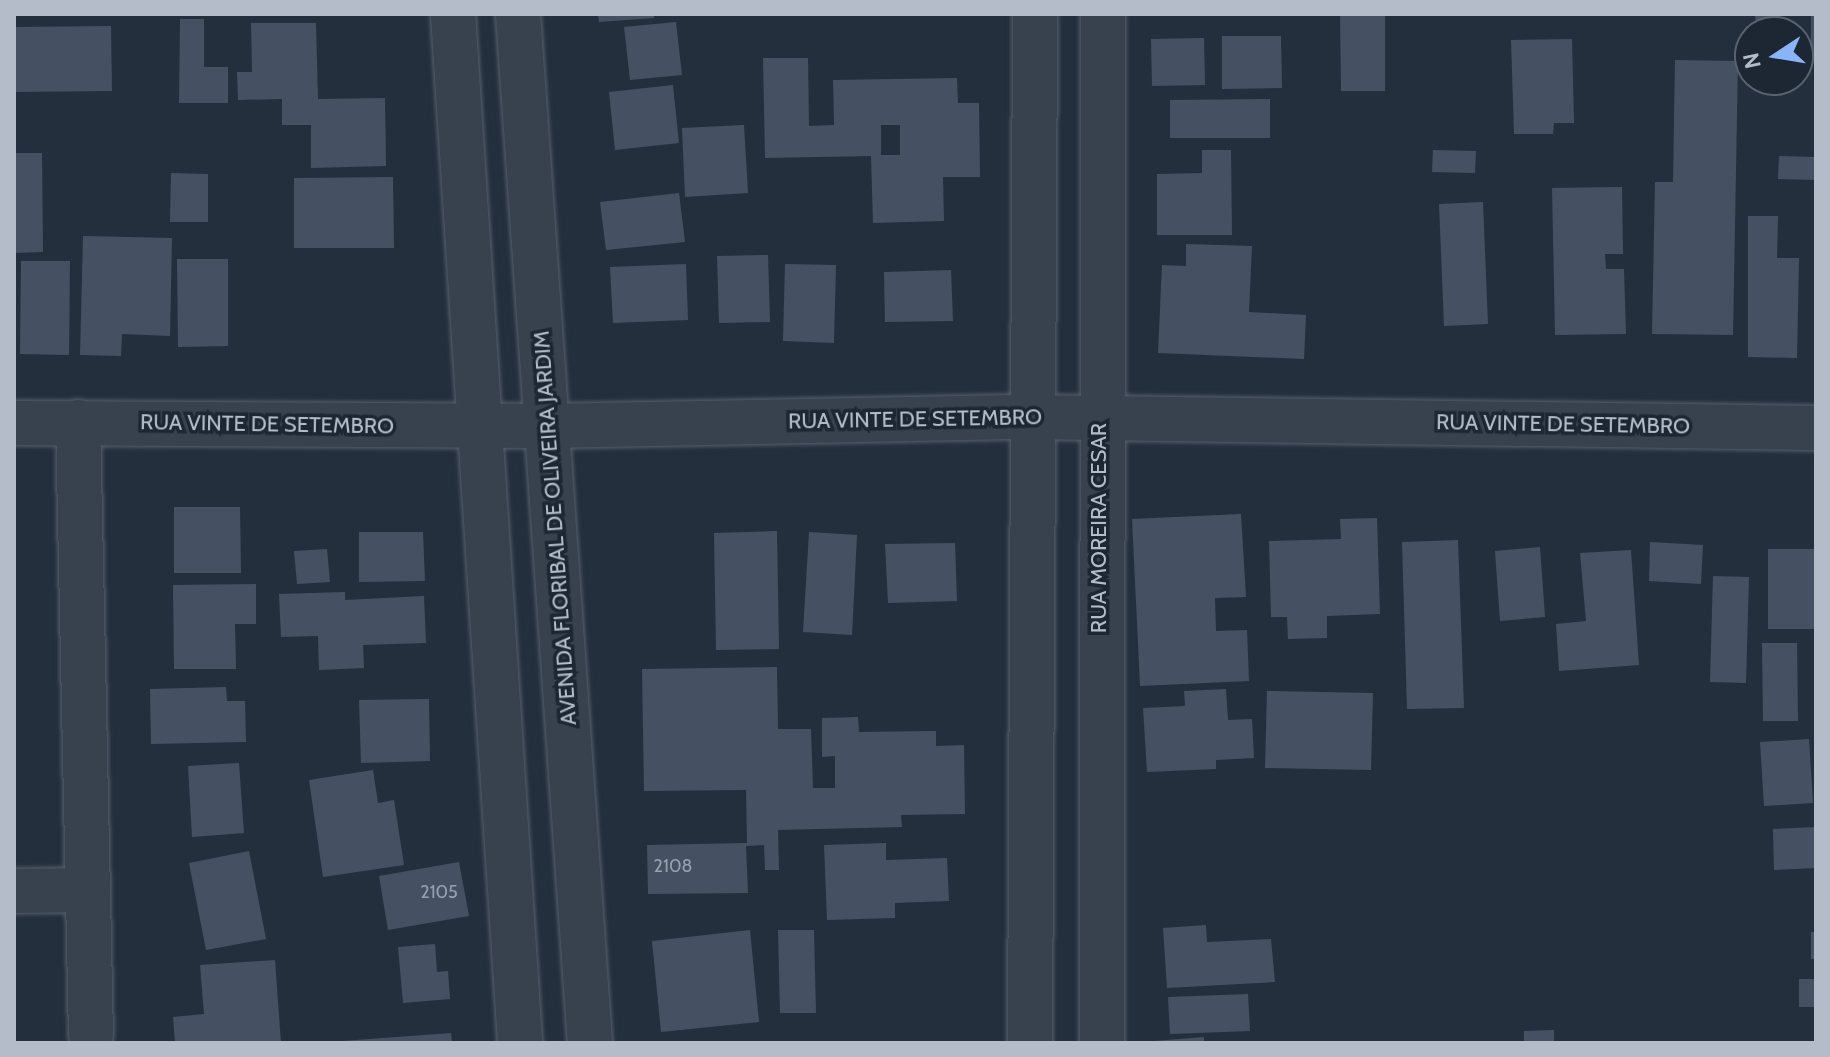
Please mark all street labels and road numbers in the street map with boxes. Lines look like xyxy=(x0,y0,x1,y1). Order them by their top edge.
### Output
street label: AVENIDA FLORIBAL DE OLIVEIRA JARDIM xyxy=(528,330,582,726)
street label: RUA VINTE DE SETEMBRO xyxy=(788,404,1042,434)
street label: RUA VINTE DE SETEMBRO xyxy=(140,409,394,439)
street label: RUA VINTE DE SETEMBRO xyxy=(1436,409,1690,439)
street label: RUA MOREIRA CESAR xyxy=(1086,423,1112,633)

